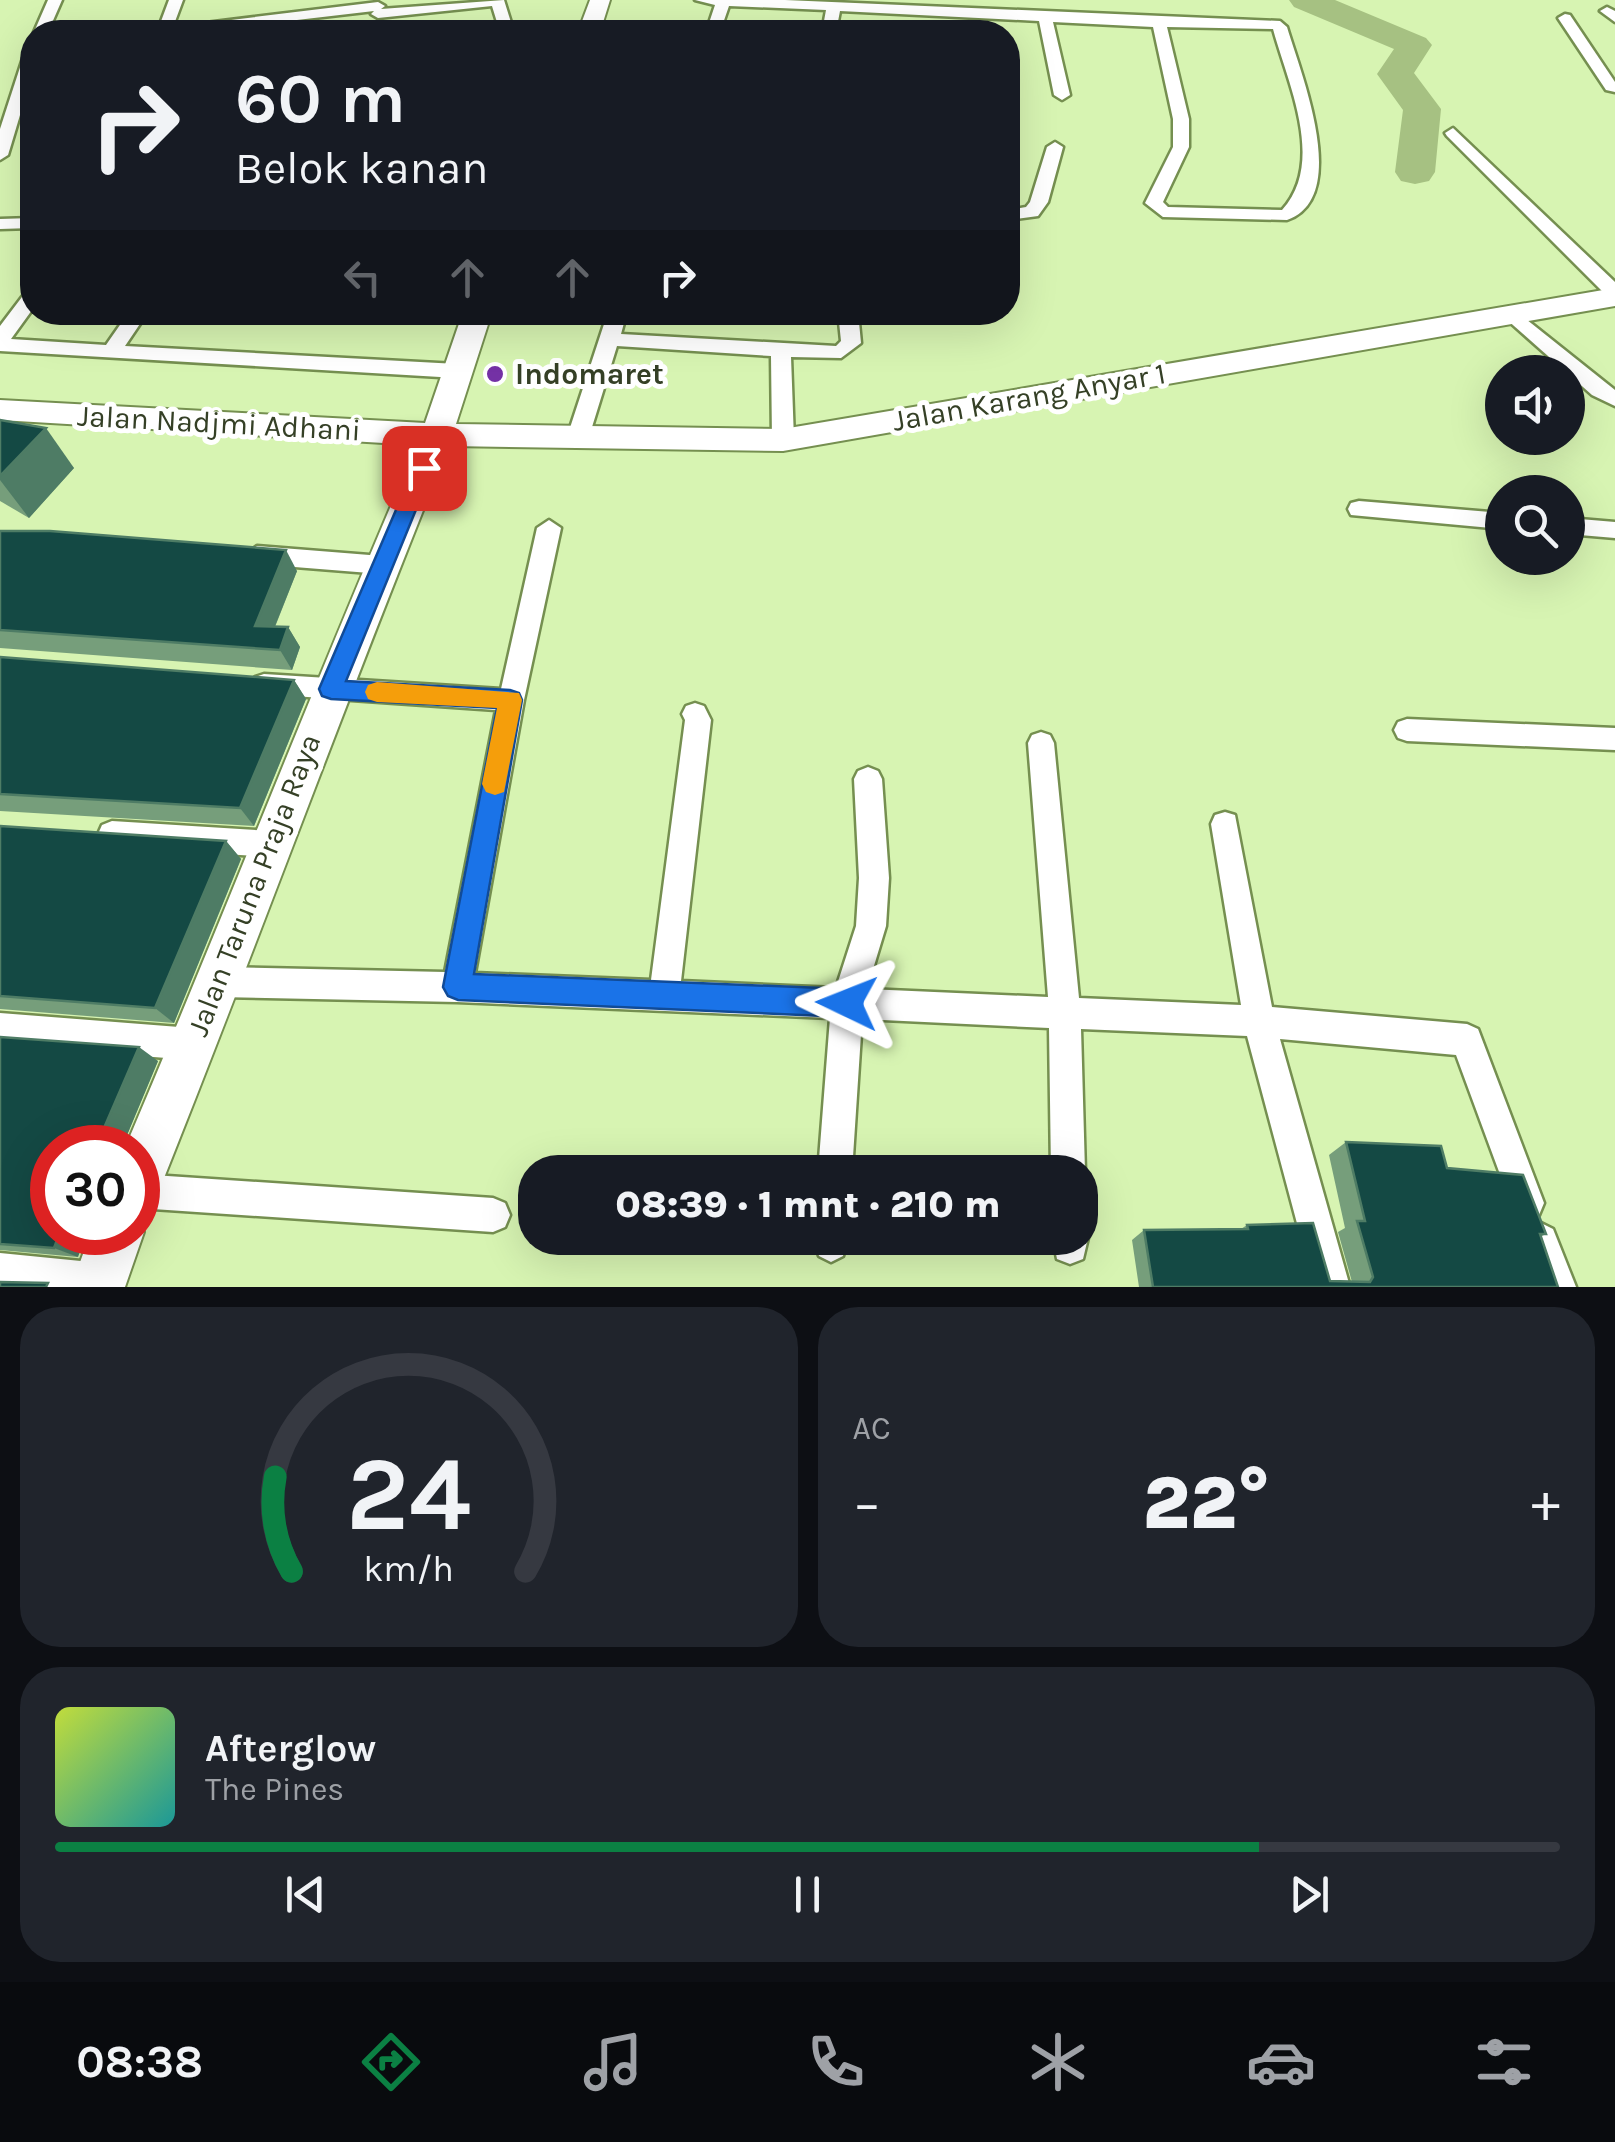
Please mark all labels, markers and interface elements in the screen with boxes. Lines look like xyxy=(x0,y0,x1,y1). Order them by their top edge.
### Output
text: 60 m xyxy=(235,58,406,140)
icon: right xyxy=(70,60,200,190)
text: Belok kanan xyxy=(235,142,489,194)
icon: left xyxy=(335,250,390,305)
icon: ahead xyxy=(440,250,495,305)
icon: ahead xyxy=(545,250,600,305)
icon: right xyxy=(650,250,705,305)
street label: Jalan Karang Anyar 1 xyxy=(890,355,1168,439)
map controls xyxy=(1485,355,1585,575)
button: sound xyxy=(1485,355,1585,455)
place label: Indomaret xyxy=(515,356,664,392)
marker: Indomaret xyxy=(484,363,506,385)
street label: Jalan Nadjmi Adhani xyxy=(76,398,362,448)
pin xyxy=(382,426,467,511)
icon: arrive xyxy=(397,441,452,496)
button: search xyxy=(1485,475,1585,575)
street label: Jalan Taruna Praja Raya xyxy=(180,729,328,1041)
position arrow xyxy=(795,951,899,1055)
speed limit sign: 30 xyxy=(30,1125,160,1255)
text: 08:39 · 1 mnt · 210 m xyxy=(615,1182,1001,1227)
text: AC xyxy=(853,1410,891,1447)
text: 24 xyxy=(346,1434,471,1555)
text: 22° xyxy=(1142,1459,1270,1547)
text: − xyxy=(853,1471,881,1535)
text: + xyxy=(1531,1471,1560,1535)
text: km/h xyxy=(363,1548,454,1590)
text: Afterglow xyxy=(205,1726,376,1771)
text: The Pines xyxy=(205,1771,344,1808)
icon: previous xyxy=(278,1867,333,1922)
icon: pause xyxy=(780,1867,835,1922)
icon: next xyxy=(1282,1867,1337,1922)
icon: directions xyxy=(356,2027,426,2097)
icon: music xyxy=(578,2027,648,2097)
icon: phone xyxy=(801,2027,871,2097)
icon: climate xyxy=(1023,2027,1093,2097)
icon: car xyxy=(1246,2027,1316,2097)
icon: filters xyxy=(1469,2027,1539,2097)
text: 08:38 xyxy=(76,2036,203,2088)

